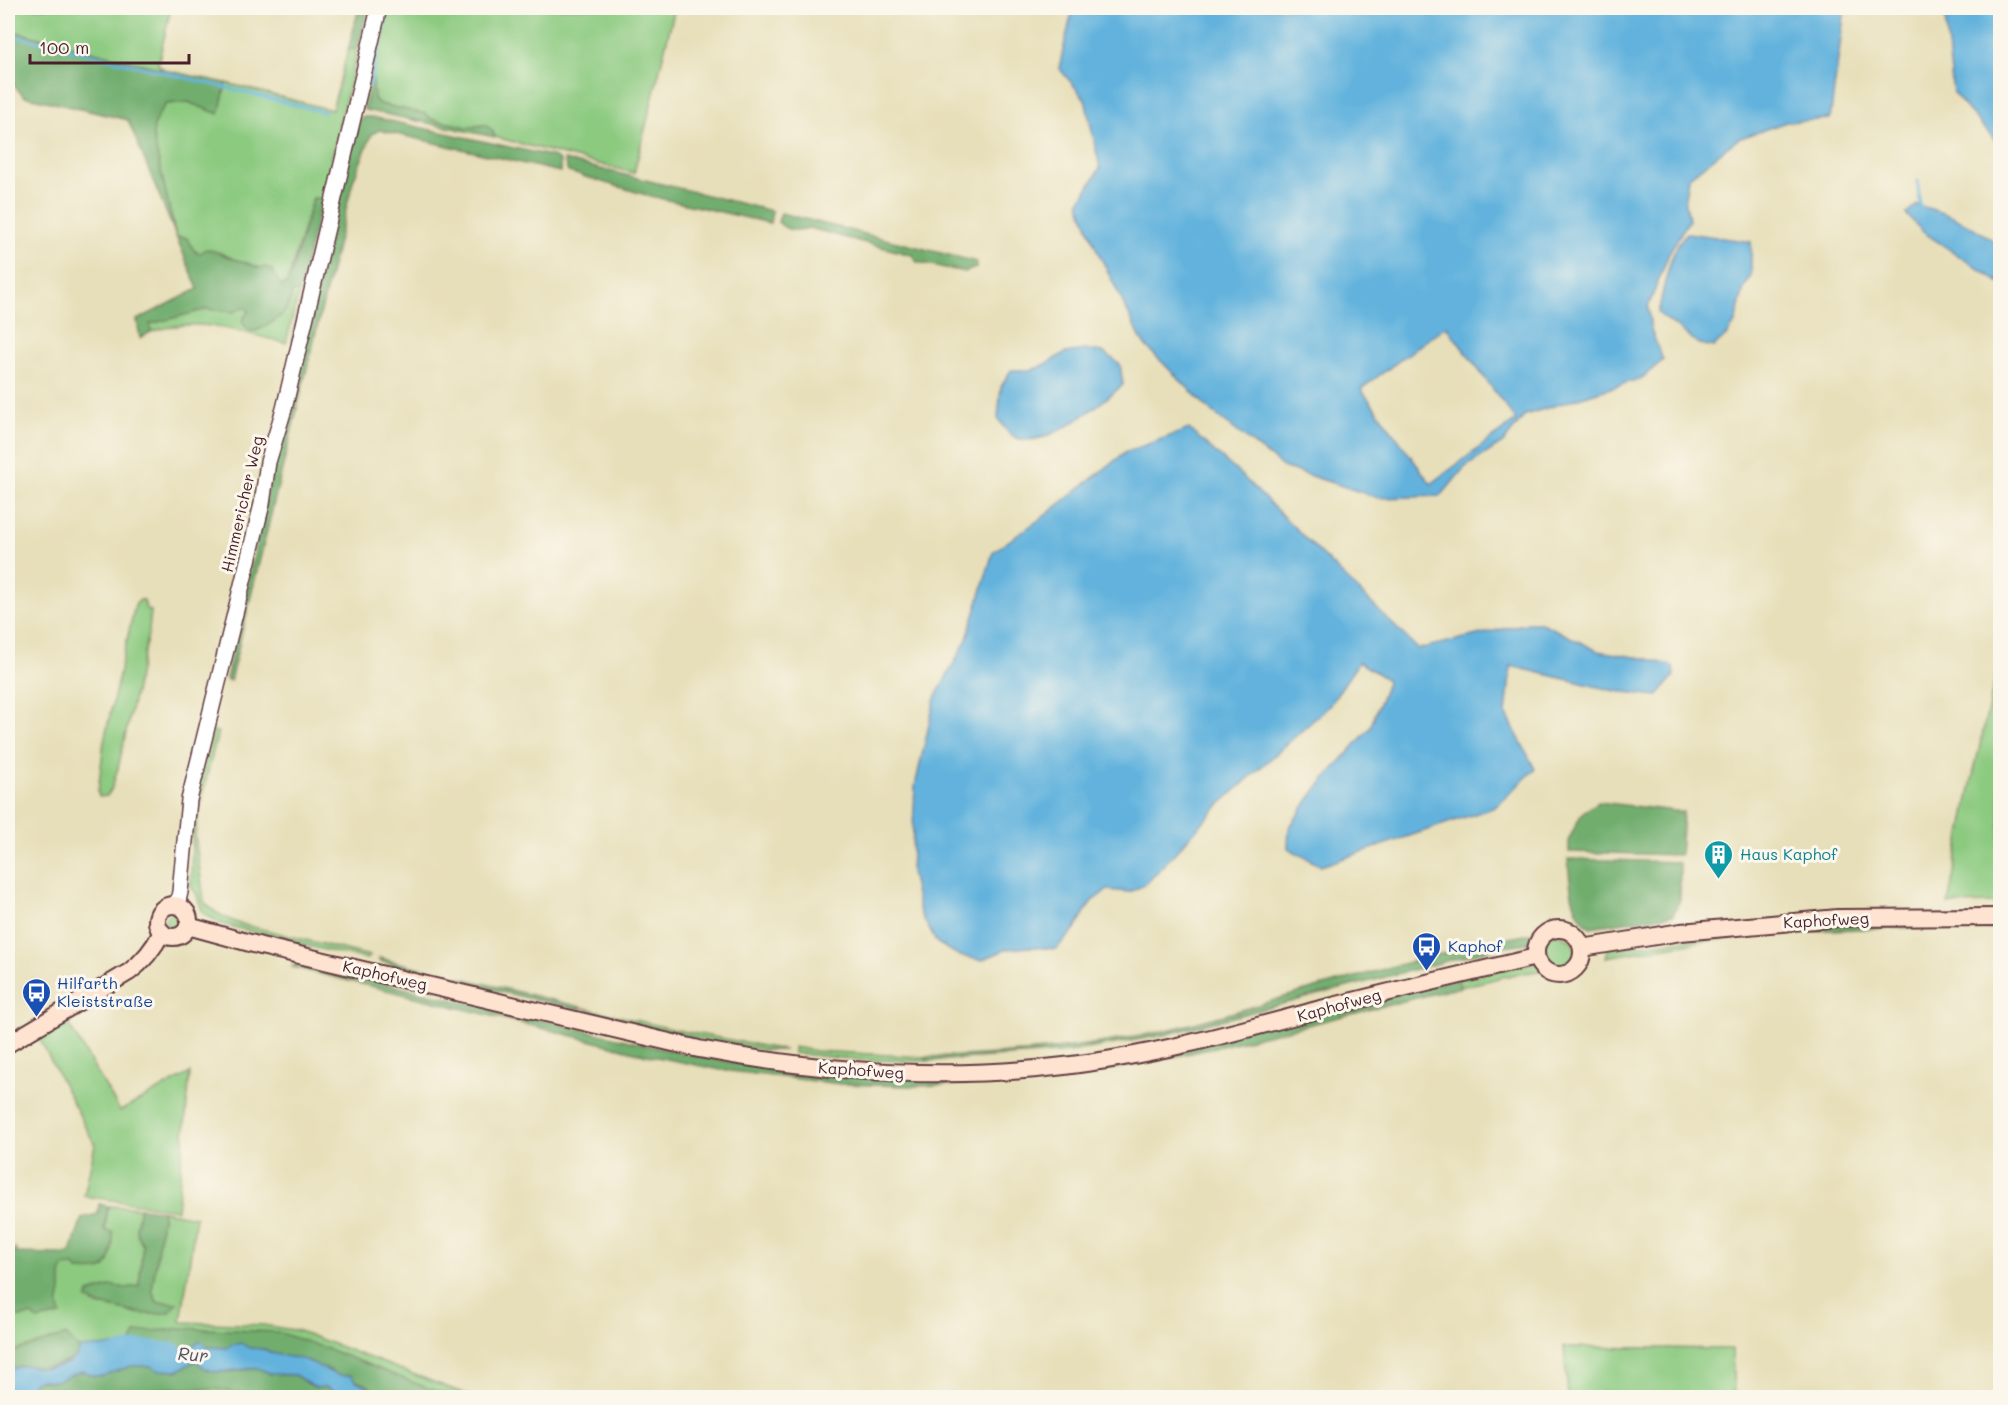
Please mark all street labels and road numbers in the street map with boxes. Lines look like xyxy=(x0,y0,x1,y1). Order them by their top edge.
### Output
street label: Himmericher Weg xyxy=(216,434,267,574)
street label: Kaphofweg xyxy=(1783,907,1869,932)
street label: Kaphofweg xyxy=(341,955,429,994)
street label: Kaphofweg xyxy=(1295,983,1383,1026)
street label: Kaphofweg xyxy=(817,1056,905,1083)

